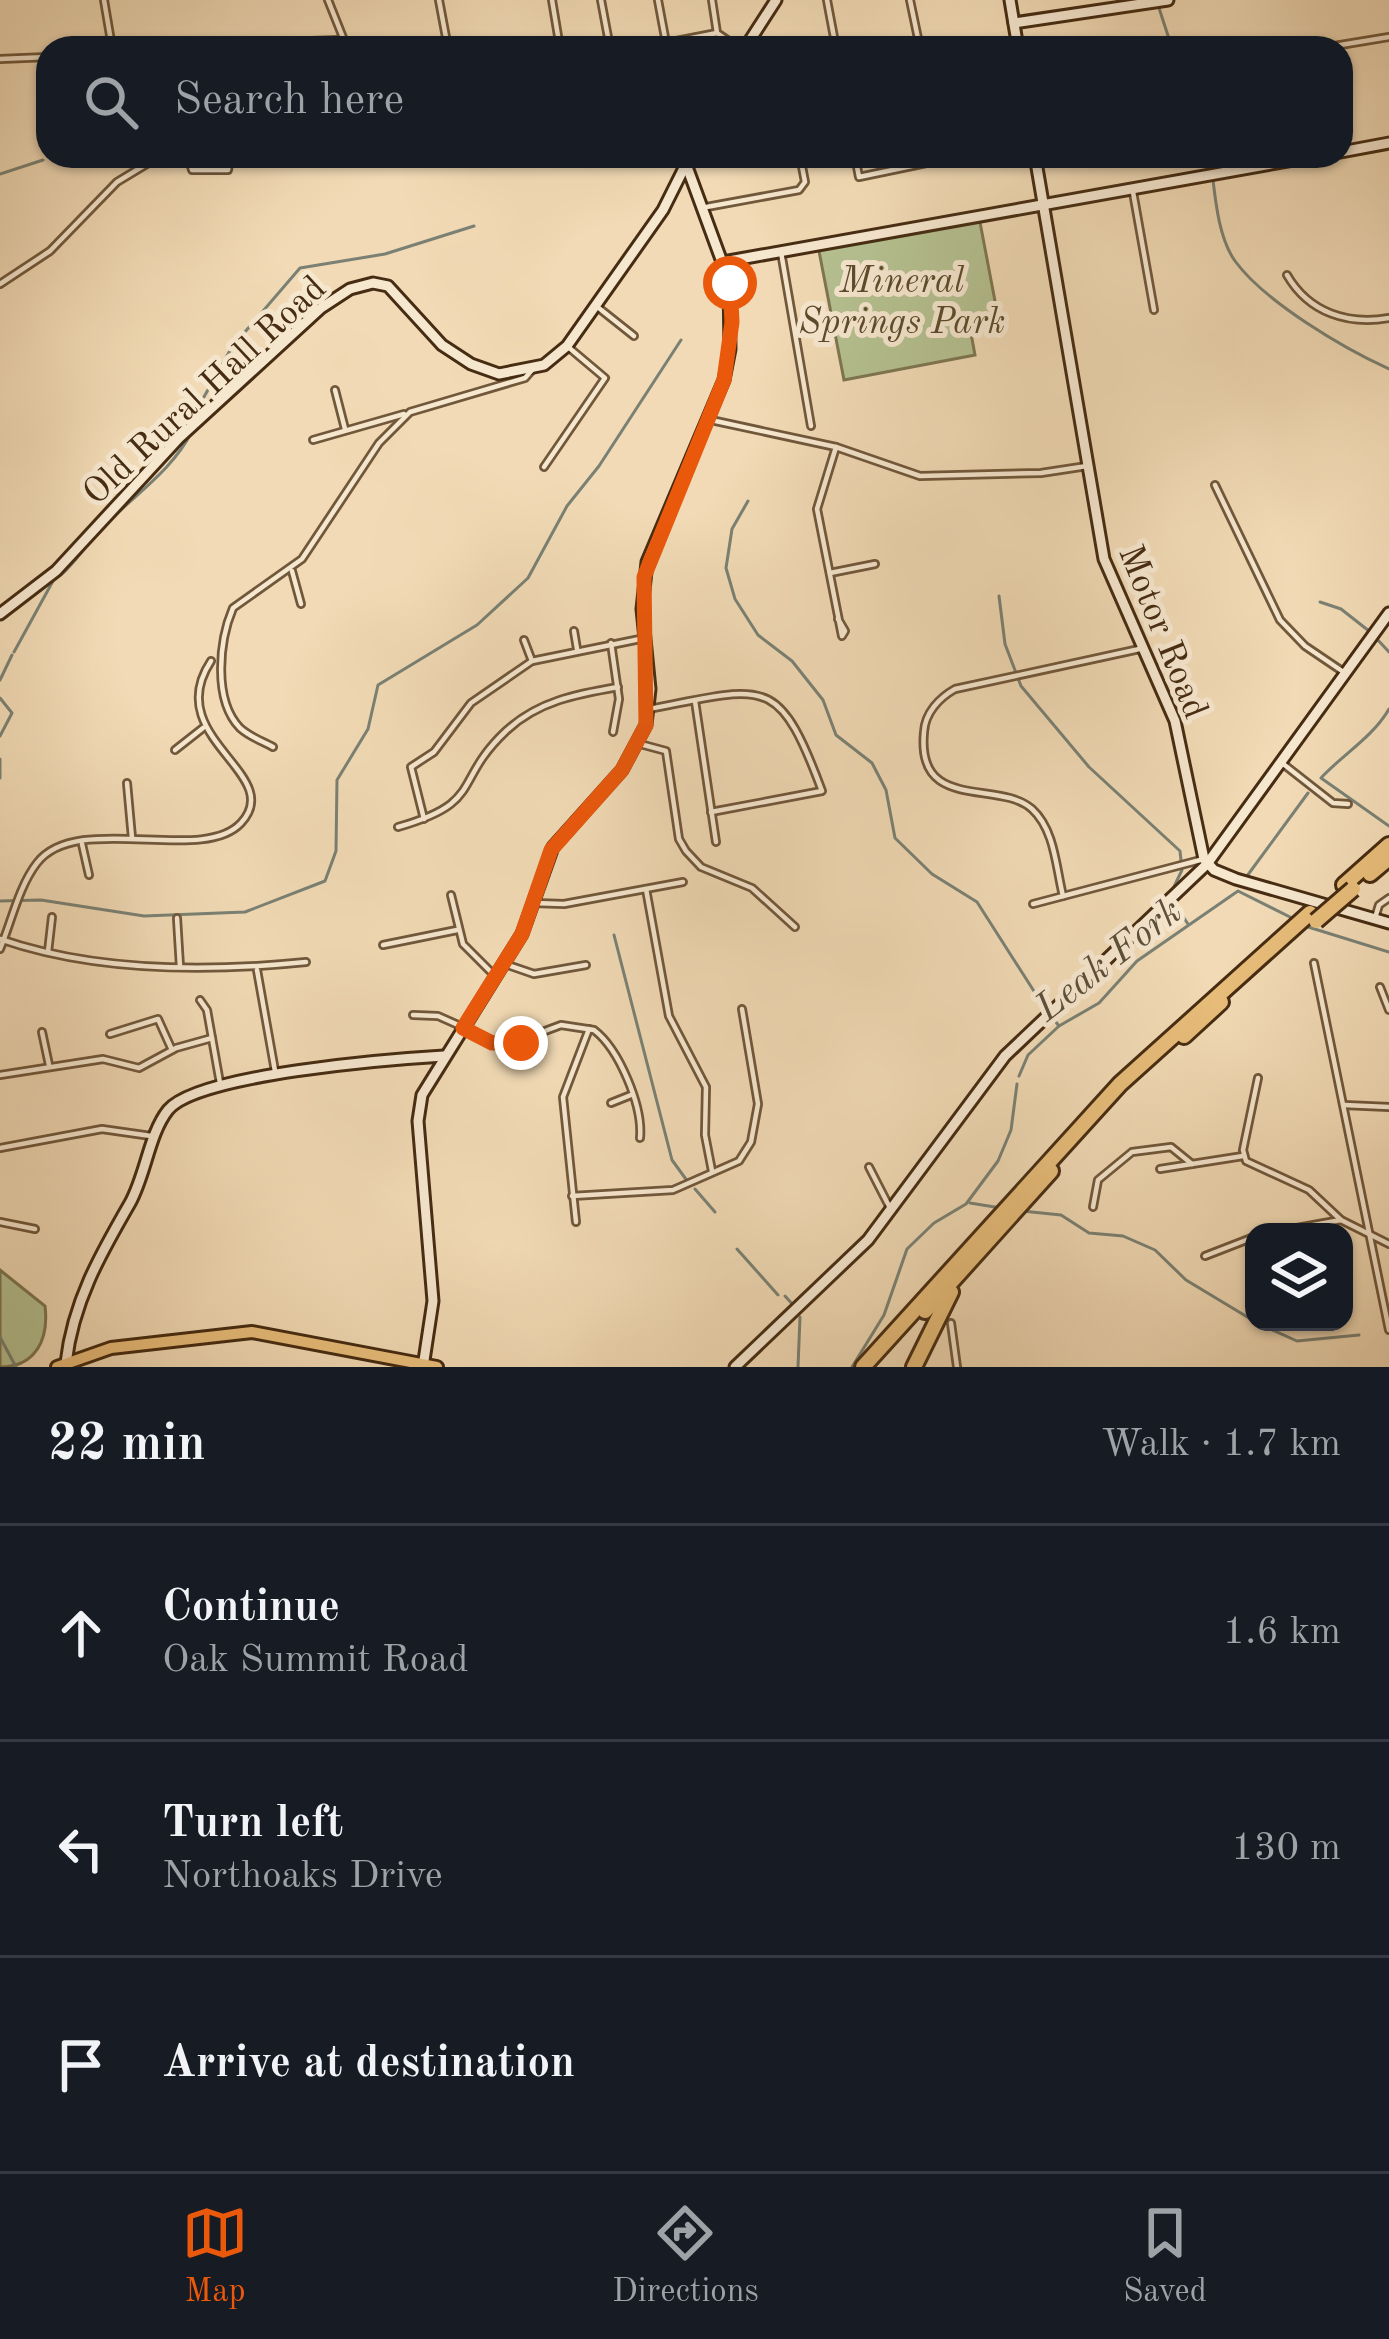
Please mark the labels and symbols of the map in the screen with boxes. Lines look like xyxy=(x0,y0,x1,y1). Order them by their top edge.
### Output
route start xyxy=(703,256,757,310)
park label: Mineral Springs Park xyxy=(799,265,1005,342)
street label: Old Rural Hall Road xyxy=(78,271,334,513)
street label: Motor Road xyxy=(1110,541,1212,724)
water label: Leak Fork xyxy=(1028,892,1190,1030)
route end xyxy=(494,1016,548,1070)

